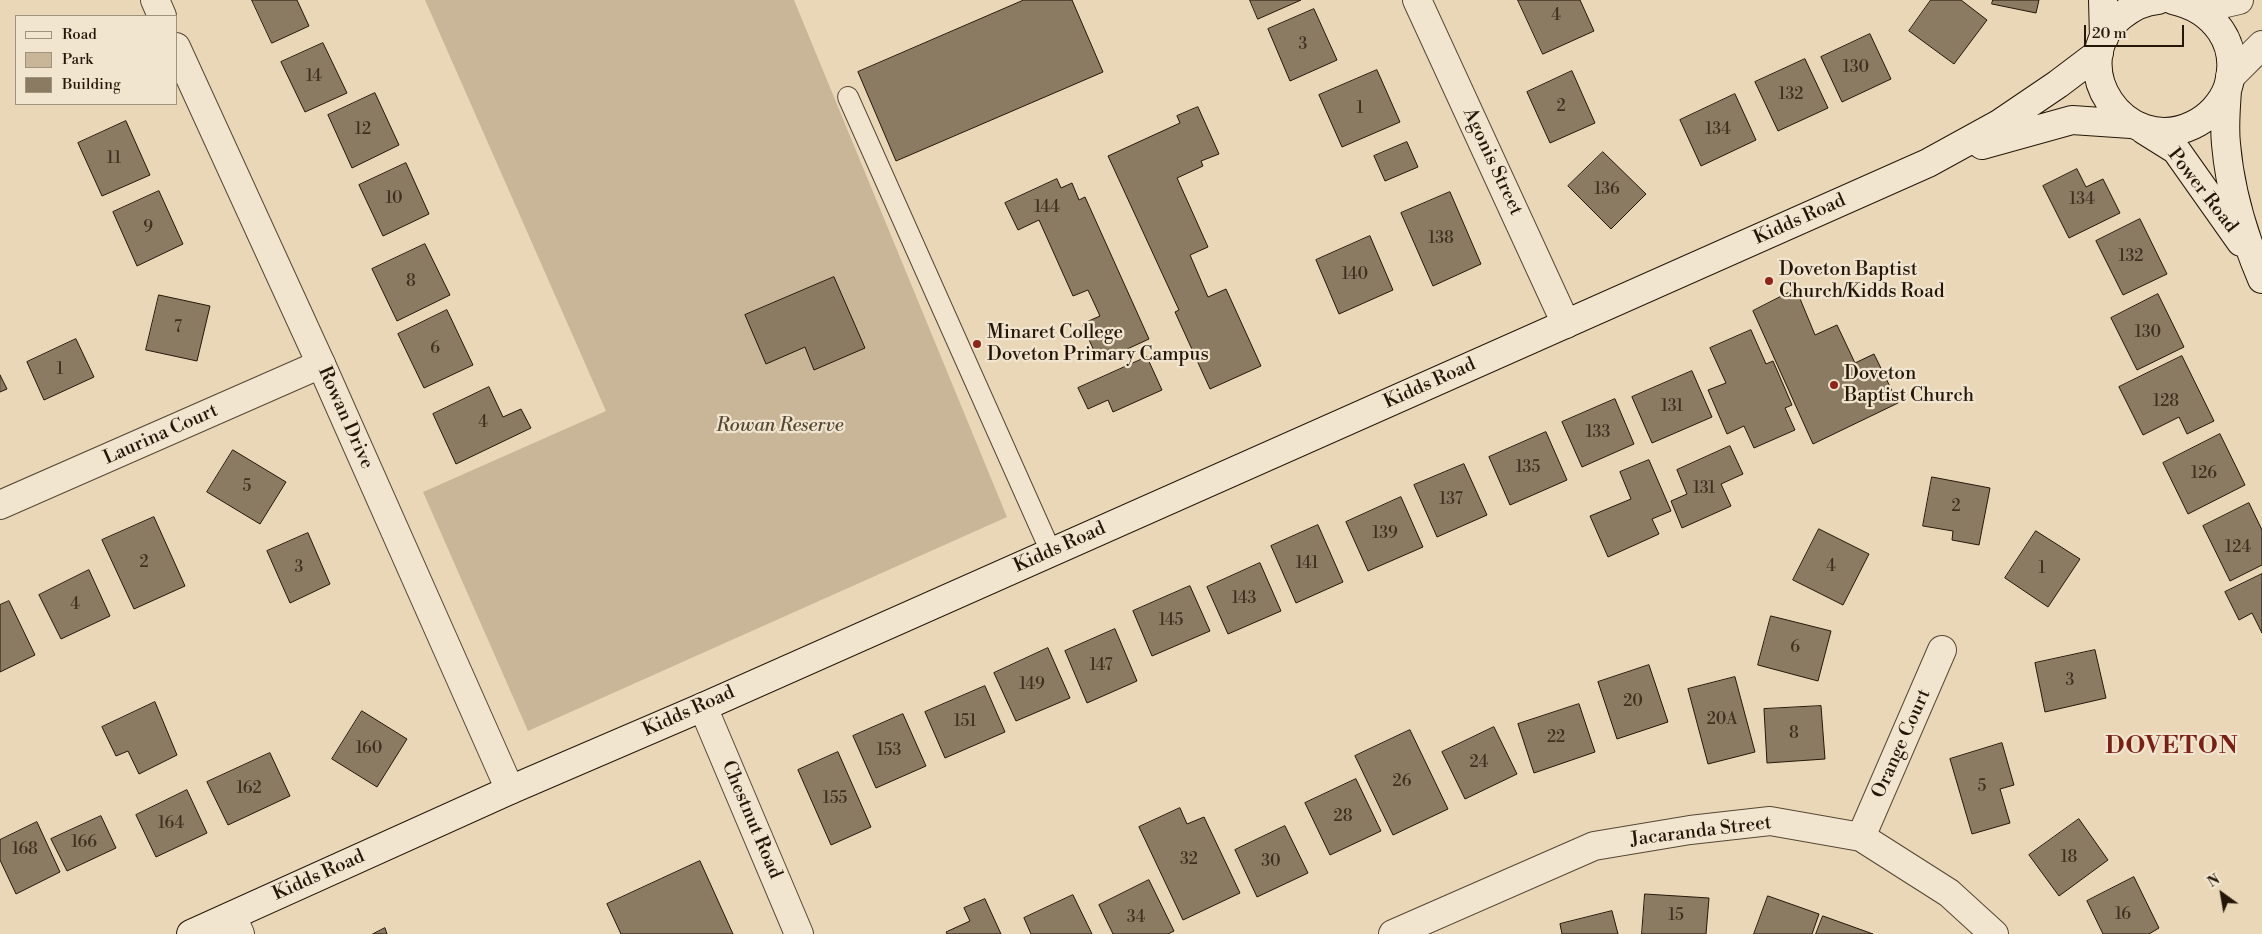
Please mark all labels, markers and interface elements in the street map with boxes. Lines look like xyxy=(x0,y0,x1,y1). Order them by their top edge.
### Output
house number: 4 xyxy=(1551,6,1561,26)
legend xyxy=(15,15,178,105)
scale bar xyxy=(2087,15,2187,47)
text: 20 m xyxy=(2092,24,2127,43)
text: Road xyxy=(62,25,97,44)
house number: 3 xyxy=(1299,35,1307,55)
text: Park xyxy=(62,50,93,69)
house number: 130 xyxy=(1843,58,1869,78)
house number: 14 xyxy=(306,67,322,87)
text: Building xyxy=(62,75,121,94)
house number: 132 xyxy=(1779,85,1803,105)
house number: 2 xyxy=(1556,97,1566,117)
house number: 1 xyxy=(1357,99,1363,119)
street label: Agonis Street xyxy=(1457,105,1527,219)
house number: 12 xyxy=(355,120,371,140)
house number: 134 xyxy=(1705,120,1731,140)
street label: Power Road xyxy=(2162,144,2242,238)
house number: 11 xyxy=(107,149,121,169)
house number: 136 xyxy=(1594,180,1620,200)
house number: 10 xyxy=(386,189,402,209)
street label: Kidds Road xyxy=(1751,190,1849,250)
house number: 134 xyxy=(2069,190,2095,210)
house number: 144 xyxy=(1034,198,1060,218)
house number: 9 xyxy=(143,218,153,238)
house number: 138 xyxy=(1428,229,1454,249)
house number: 132 xyxy=(2119,247,2143,267)
place label: Doveton Baptist Church/Kidds Road xyxy=(1779,259,1945,303)
house number: 140 xyxy=(1342,265,1368,285)
house number: 8 xyxy=(406,272,416,292)
marker: Doveton Baptist Church/Kidds Road xyxy=(1763,275,1775,287)
house number: 7 xyxy=(174,318,182,338)
place label: Minaret College Doveton Primary Campus xyxy=(987,322,1209,366)
house number: 130 xyxy=(2135,323,2161,343)
marker: Minaret College Doveton Primary Campus xyxy=(971,338,983,350)
house number: 6 xyxy=(430,339,440,359)
street label: Kidds Road xyxy=(1381,354,1479,414)
house number: 1 xyxy=(57,360,63,380)
street label: Rowan Drive xyxy=(312,363,378,473)
place label: Doveton Baptist Church xyxy=(1844,363,1974,407)
marker: Doveton Baptist Church xyxy=(1828,379,1840,391)
house number: 128 xyxy=(2153,392,2179,412)
house number: 131 xyxy=(1661,397,1683,417)
street label: Laurina Court xyxy=(100,400,222,470)
house number: 4 xyxy=(478,413,488,433)
park label: Rowan Reserve xyxy=(716,415,844,437)
house number: 133 xyxy=(1586,423,1610,443)
house number: 135 xyxy=(1516,458,1540,478)
house number: 126 xyxy=(2191,464,2217,484)
house number: 5 xyxy=(243,477,251,497)
house number: 131 xyxy=(1693,479,1715,499)
house number: 137 xyxy=(1439,490,1463,510)
house number: 2 xyxy=(1951,497,1961,517)
street label: Kidds Road xyxy=(1011,518,1109,578)
house number: 139 xyxy=(1372,524,1398,544)
house number: 124 xyxy=(2225,538,2251,558)
house number: 2 xyxy=(139,553,149,573)
house number: 141 xyxy=(1296,554,1318,574)
house number: 4 xyxy=(1826,557,1836,577)
house number: 3 xyxy=(295,558,303,578)
house number: 1 xyxy=(2039,559,2045,579)
house number: 143 xyxy=(1232,589,1256,609)
house number: 4 xyxy=(70,595,80,615)
house number: 145 xyxy=(1159,611,1183,631)
house number: 6 xyxy=(1790,638,1800,658)
house number: 147 xyxy=(1089,656,1113,676)
house number: 3 xyxy=(2066,671,2074,691)
house number: 149 xyxy=(1019,675,1045,695)
street label: Kidds Road xyxy=(640,682,738,742)
street label: Orange Court xyxy=(1868,686,1936,802)
house number: 20 xyxy=(1623,692,1643,712)
house number: 20A xyxy=(1707,710,1737,730)
house number: 151 xyxy=(954,712,976,732)
house number: 8 xyxy=(1789,724,1799,744)
house number: 22 xyxy=(1547,728,1565,748)
district label: DOVETON xyxy=(2104,733,2240,761)
house number: 160 xyxy=(356,739,382,759)
house number: 153 xyxy=(877,741,901,761)
house number: 24 xyxy=(1470,753,1488,773)
street label: Chestnut Road xyxy=(716,758,786,882)
house number: 26 xyxy=(1393,772,1411,792)
house number: 5 xyxy=(1978,777,1986,797)
house number: 162 xyxy=(236,779,262,799)
house number: 155 xyxy=(823,789,847,809)
house number: 28 xyxy=(1334,807,1352,827)
street label: Jacaranda Street xyxy=(1629,812,1773,852)
house number: 164 xyxy=(158,814,184,834)
house number: 166 xyxy=(71,833,97,853)
house number: 168 xyxy=(12,840,38,860)
street label: Kidds Road xyxy=(270,846,368,906)
house number: 18 xyxy=(2061,848,2077,868)
house number: 32 xyxy=(1180,850,1198,870)
house number: 30 xyxy=(1261,852,1281,872)
north arrow xyxy=(2197,869,2247,919)
text: N xyxy=(2205,871,2224,892)
house number: 16 xyxy=(2115,905,2131,925)
house number: 15 xyxy=(1668,906,1684,926)
house number: 34 xyxy=(1127,908,1145,928)

